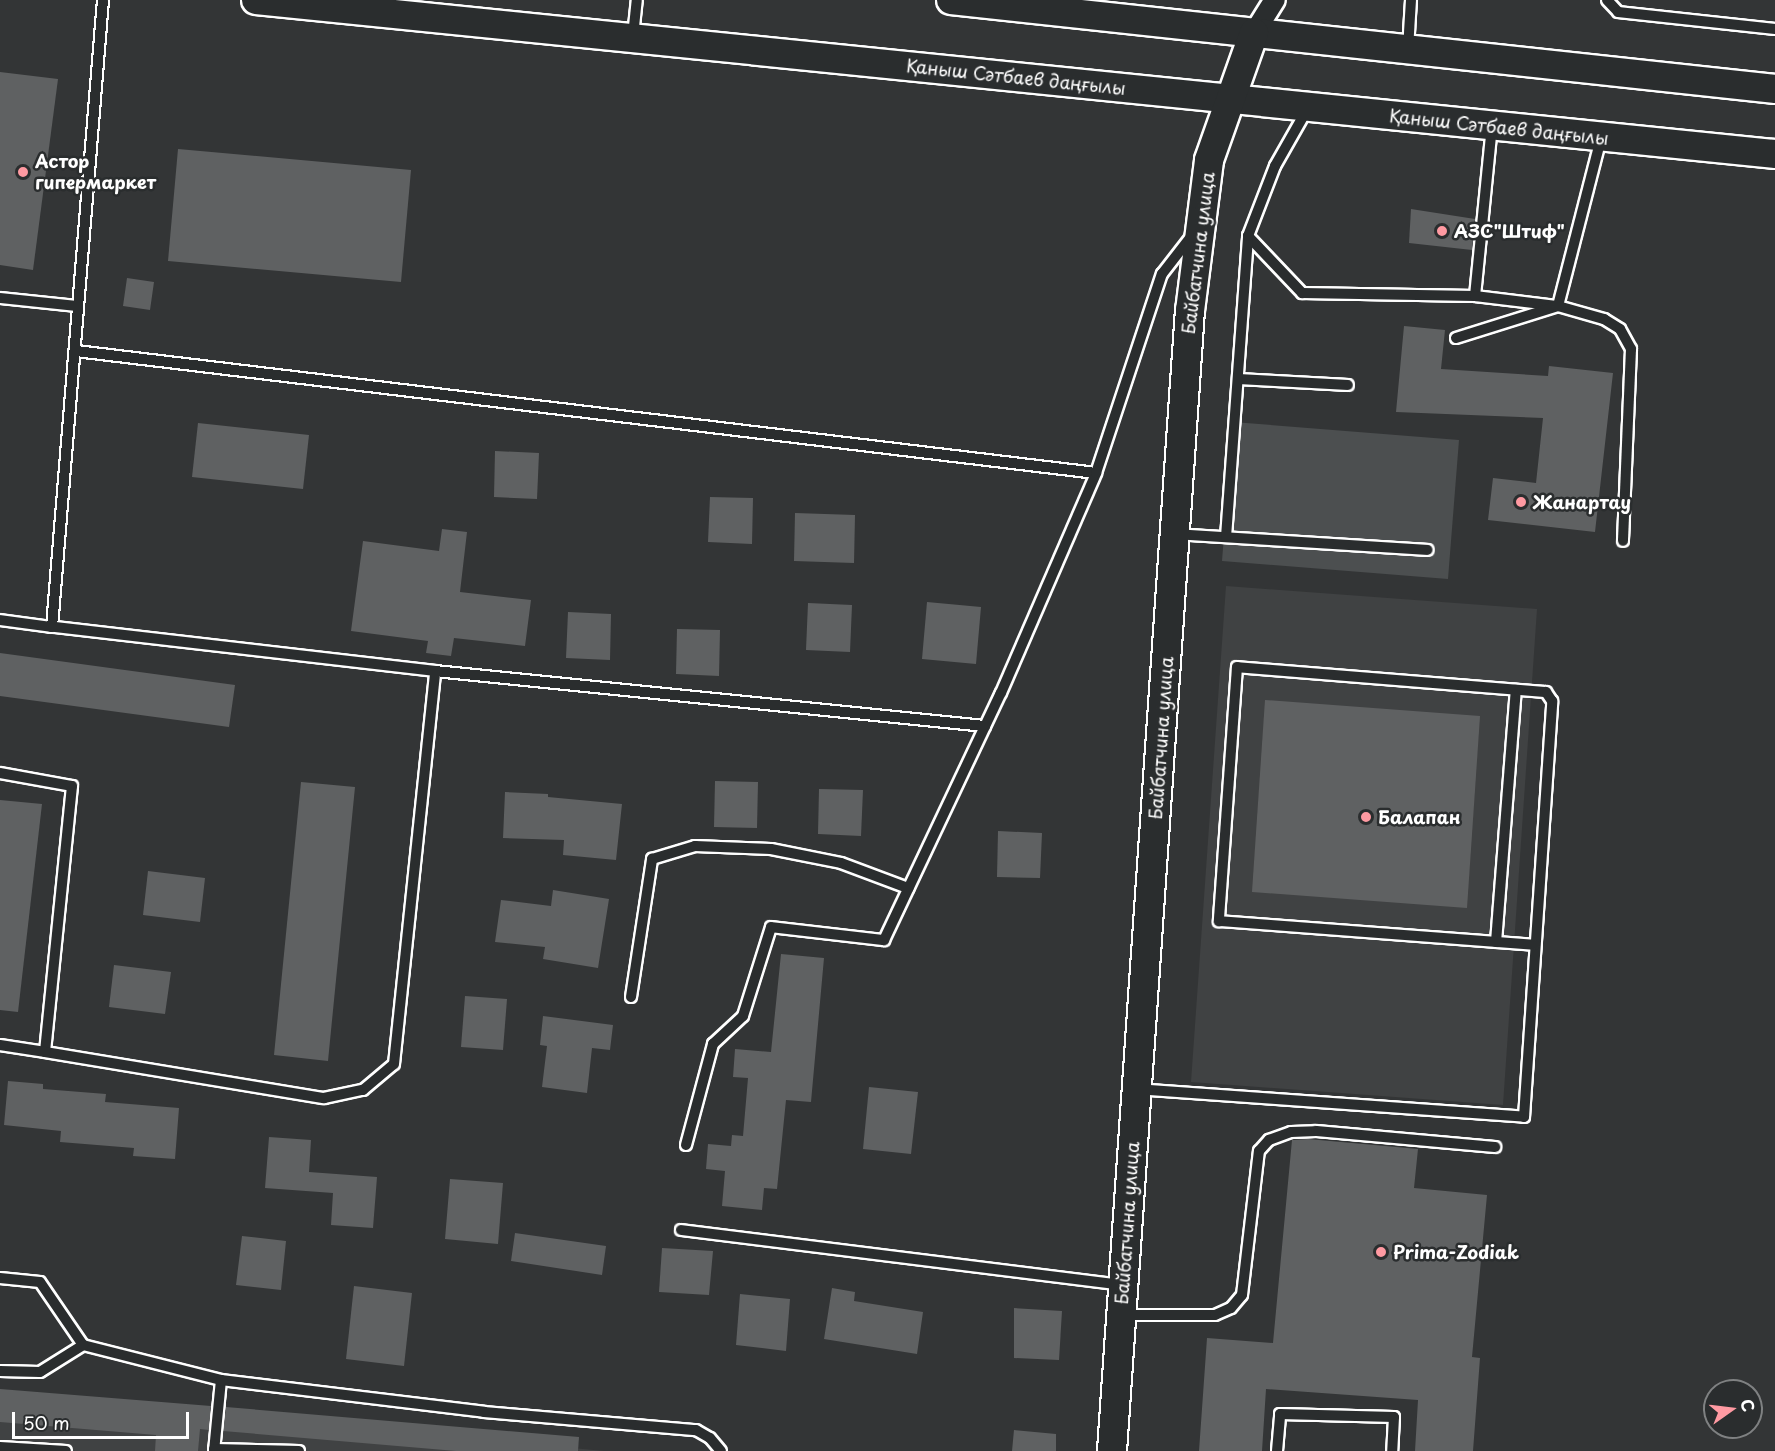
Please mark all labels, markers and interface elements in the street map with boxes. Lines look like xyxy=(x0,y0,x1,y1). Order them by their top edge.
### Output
street label: Қаныш Сәтбаев даңғылы xyxy=(904,55,1128,99)
street label: Қаныш Сәтбаев даңғылы xyxy=(1387,105,1611,149)
place label: Астор гипермаркет xyxy=(35,151,156,194)
marker: Астор гипермаркет xyxy=(16,165,30,179)
street label: Байбатчина улица xyxy=(1177,170,1219,336)
place label: АЗС"Штиф" xyxy=(1454,220,1565,242)
marker: АЗС"Штиф" xyxy=(1435,224,1449,238)
place label: Жанартау xyxy=(1533,491,1631,513)
marker: Жанартау xyxy=(1514,495,1528,509)
street label: Байбатчина улица xyxy=(1144,655,1178,821)
place label: Балапан xyxy=(1378,806,1460,828)
marker: Балапан xyxy=(1359,810,1373,824)
street label: Байбатчина улица xyxy=(1110,1140,1144,1306)
place label: Prima-Zodiak xyxy=(1393,1241,1519,1263)
marker: Prima-Zodiak xyxy=(1374,1245,1388,1259)
north arrow xyxy=(1703,1379,1763,1439)
text: С xyxy=(1735,1396,1762,1414)
scale bar xyxy=(15,1400,192,1438)
text: 50 m xyxy=(23,1409,70,1436)

